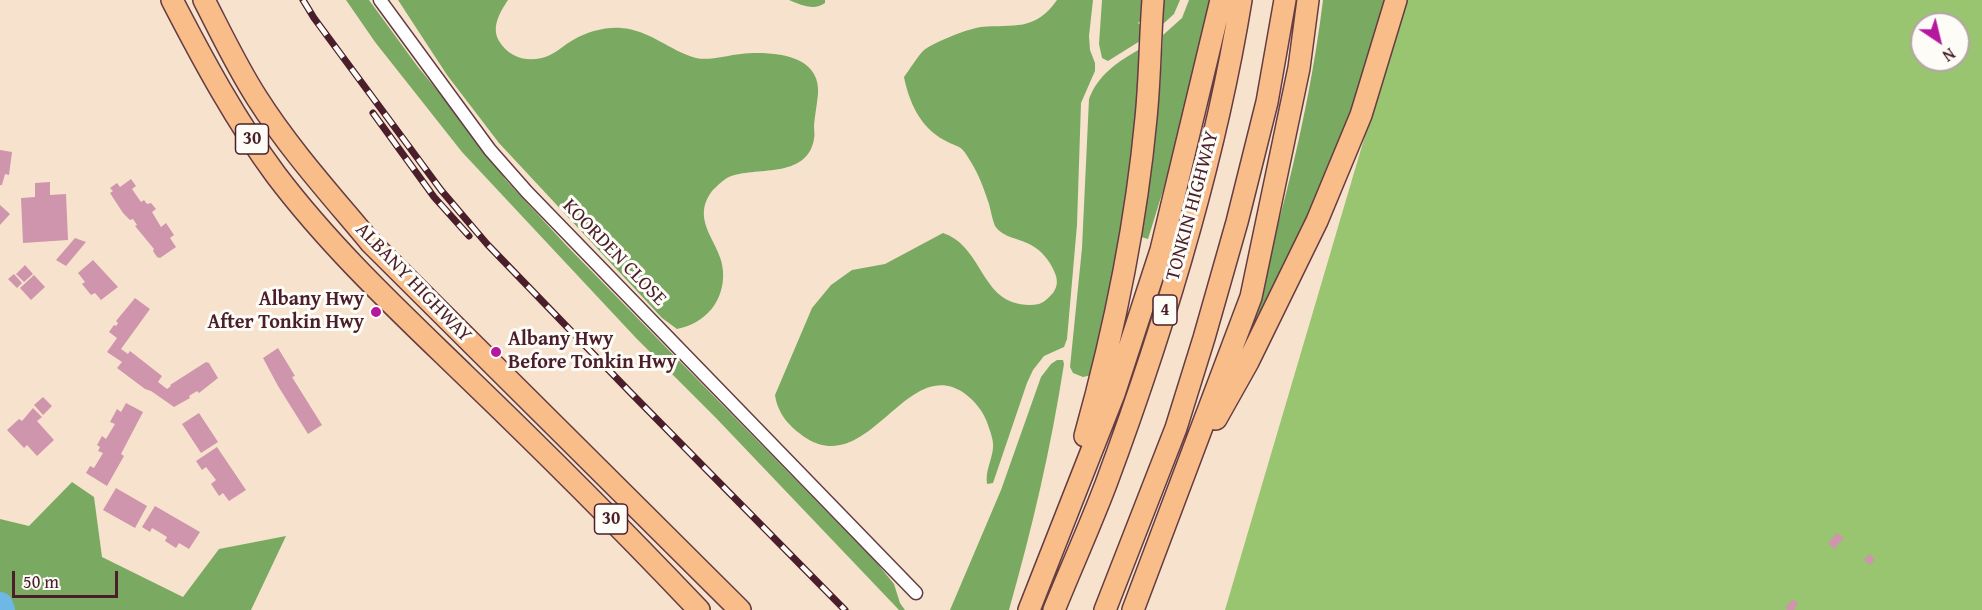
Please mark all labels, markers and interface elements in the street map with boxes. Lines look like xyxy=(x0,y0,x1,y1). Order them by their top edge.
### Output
north arrow xyxy=(1910,12,1970,72)
text: N xyxy=(1938,42,1960,68)
road number: 30 xyxy=(236,124,268,154)
street label: TONKIN HIGHWAY xyxy=(1161,128,1225,284)
street label: KOORDEN CLOSE xyxy=(557,195,671,311)
street label: ALBANY HIGHWAY xyxy=(350,218,476,348)
place label: Albany Hwy After Tonkin Hwy xyxy=(207,288,364,335)
road number: 4 xyxy=(1153,295,1177,325)
marker: Albany Hwy After Tonkin Hwy xyxy=(369,305,383,319)
place label: Albany Hwy Before Tonkin Hwy xyxy=(508,328,677,375)
marker: Albany Hwy Before Tonkin Hwy xyxy=(489,345,503,359)
road number: 30 xyxy=(594,504,628,534)
scale bar xyxy=(15,559,122,597)
text: 50 m xyxy=(23,568,59,595)

